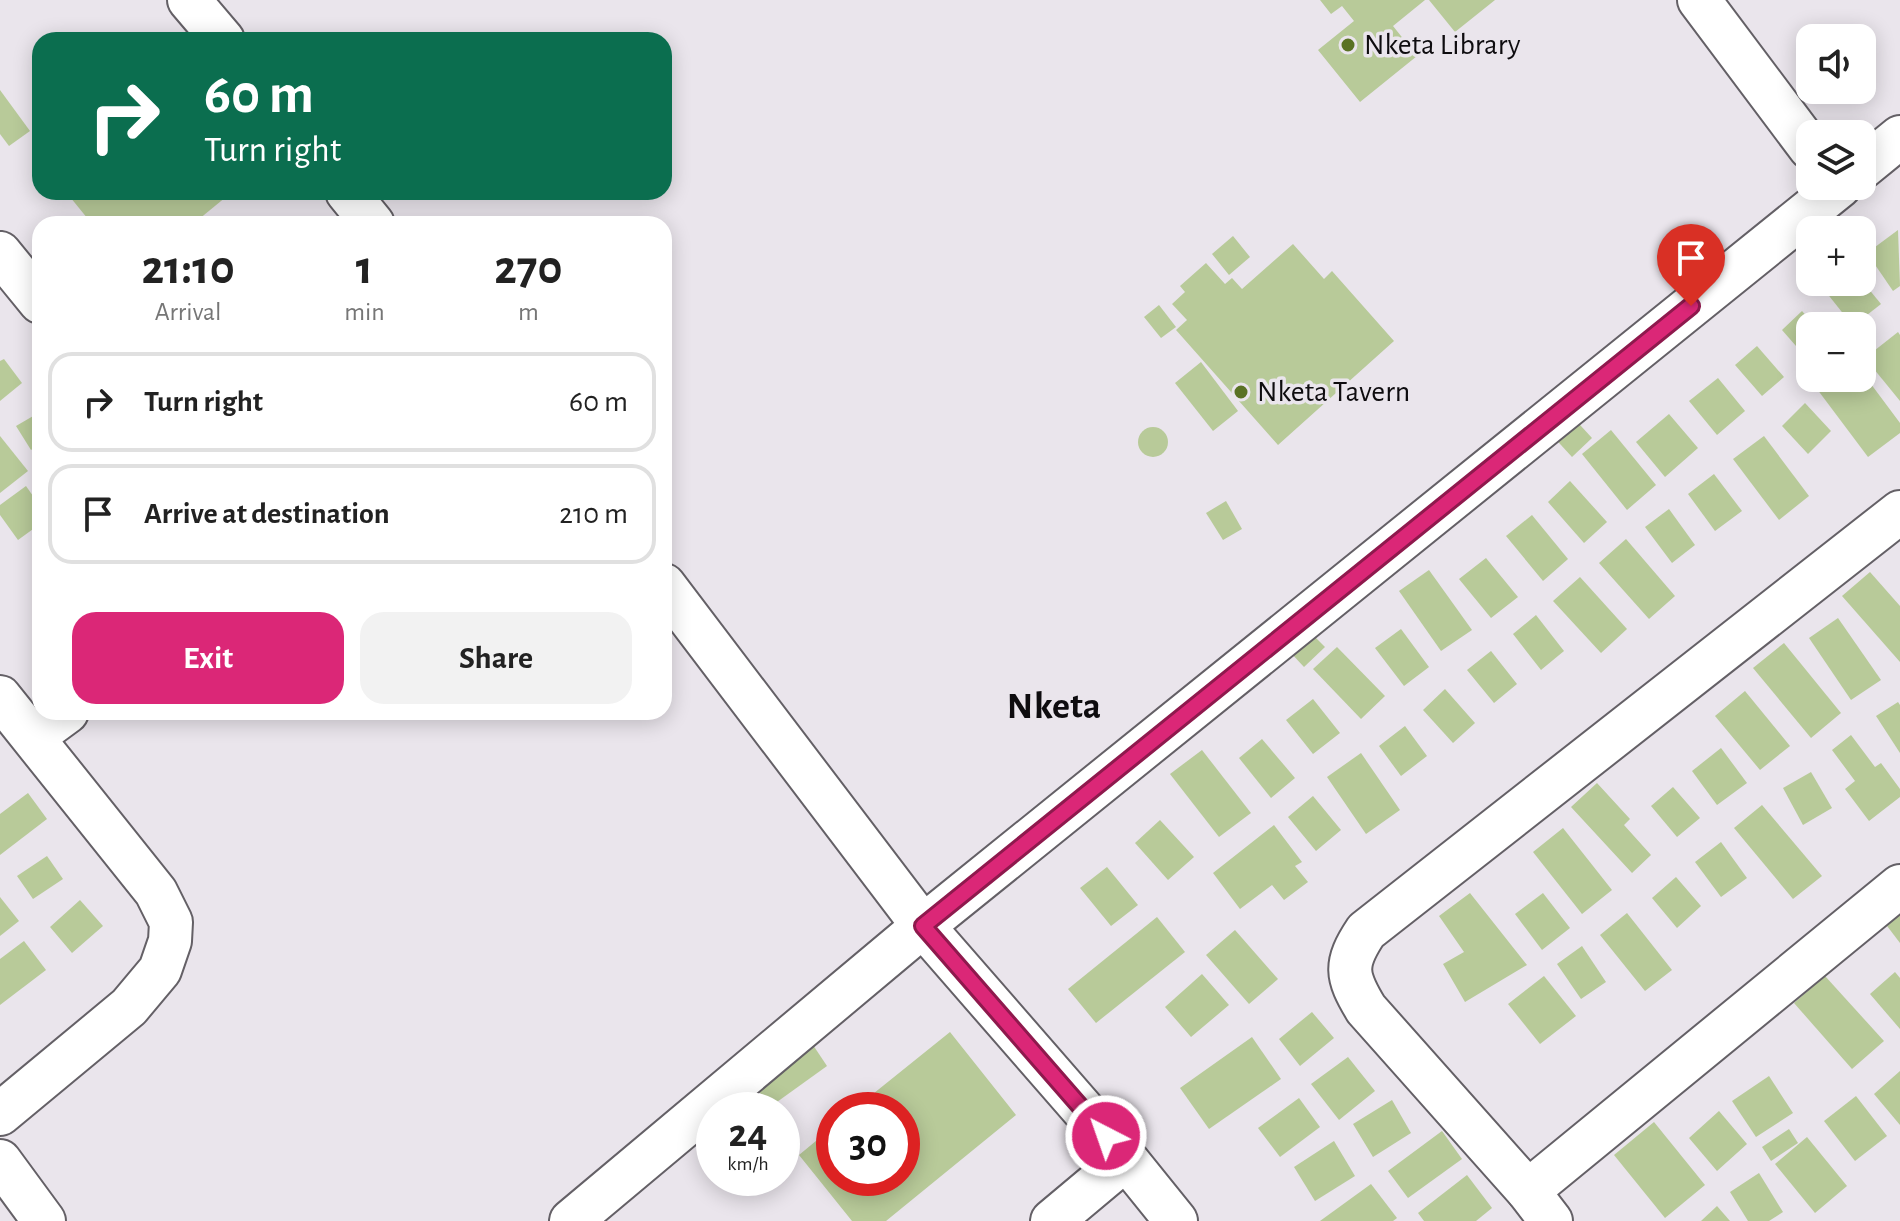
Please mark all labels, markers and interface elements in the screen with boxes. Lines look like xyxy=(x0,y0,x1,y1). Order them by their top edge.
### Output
map controls xyxy=(1796,24,1876,392)
button: sound xyxy=(1796,24,1876,104)
place label: Nketa Library xyxy=(1364,30,1521,60)
marker: Nketa Library xyxy=(1339,36,1357,54)
icon: right xyxy=(72,64,176,168)
text: 60 m xyxy=(204,67,314,123)
button: layers xyxy=(1796,120,1876,200)
text: Turn right xyxy=(204,132,341,168)
button: + xyxy=(1796,216,1876,296)
pin xyxy=(1657,224,1725,306)
icon: arrive xyxy=(1669,236,1713,280)
text: 21:10 xyxy=(141,245,235,293)
text: 1 xyxy=(356,245,373,293)
text: 270 xyxy=(494,245,563,293)
text: Arrival xyxy=(155,299,222,325)
text: min xyxy=(344,299,385,325)
text: m xyxy=(518,299,539,325)
button: − xyxy=(1796,312,1876,392)
place label: Nketa Tavern xyxy=(1257,377,1410,407)
icon: right xyxy=(76,380,120,424)
marker: Nketa Tavern xyxy=(1232,383,1250,401)
text: Turn right xyxy=(144,387,263,417)
text: 60 m xyxy=(569,387,628,417)
icon: arrive xyxy=(76,492,120,536)
text: Arrive at destination xyxy=(144,499,390,529)
text: 210 m xyxy=(559,499,628,529)
button: Exit xyxy=(72,612,344,704)
button: Share xyxy=(360,612,632,704)
district label: Nketa xyxy=(1007,688,1101,726)
speed limit sign: 30 xyxy=(816,1092,920,1196)
position arrow xyxy=(1064,1094,1148,1178)
text: 24 xyxy=(729,1114,767,1154)
text: km/h xyxy=(727,1154,769,1174)

